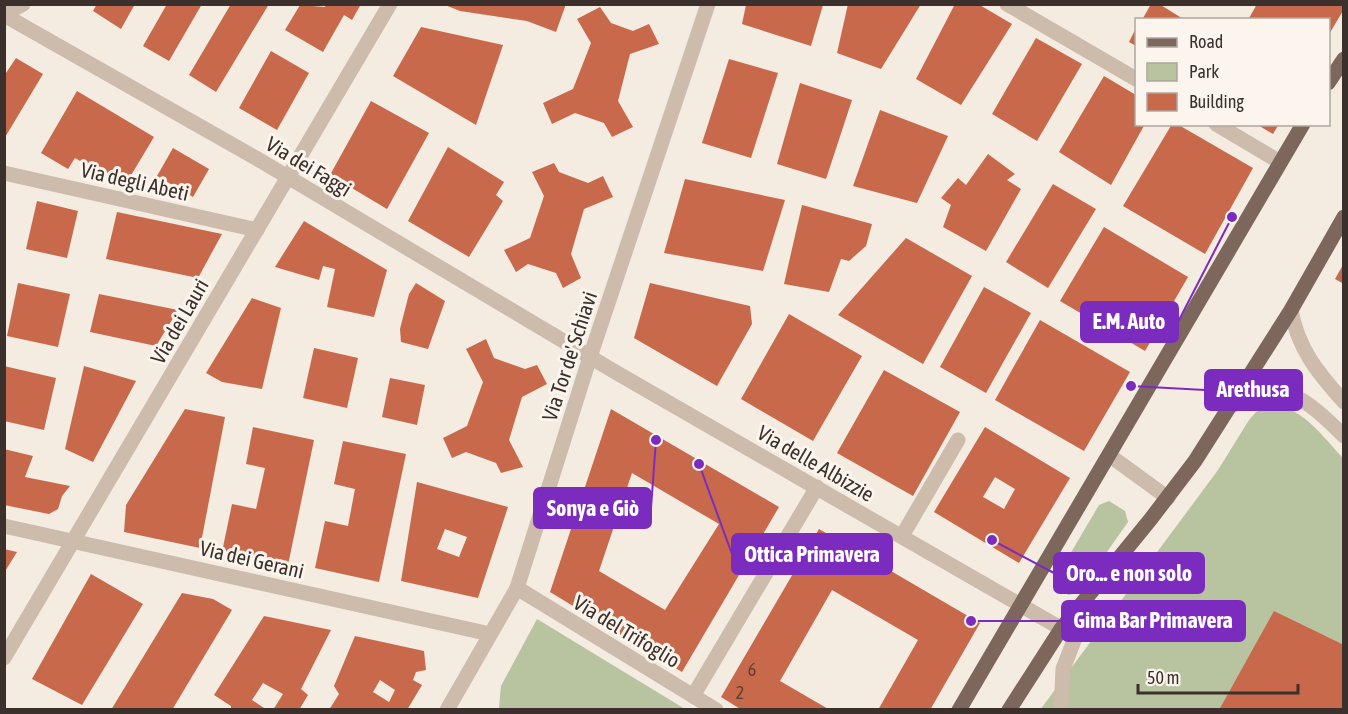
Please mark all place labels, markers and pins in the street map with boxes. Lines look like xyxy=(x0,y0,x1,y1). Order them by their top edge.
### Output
callout: E.M. Auto xyxy=(1081,302,1178,342)
callout: Arethusa xyxy=(1205,370,1302,410)
callout: Sonya e Giò xyxy=(534,488,651,528)
callout: Ottica Primavera xyxy=(732,534,892,574)
callout: Oro... e non solo xyxy=(1054,553,1204,593)
callout: Gima Bar Primavera xyxy=(1062,601,1245,641)

